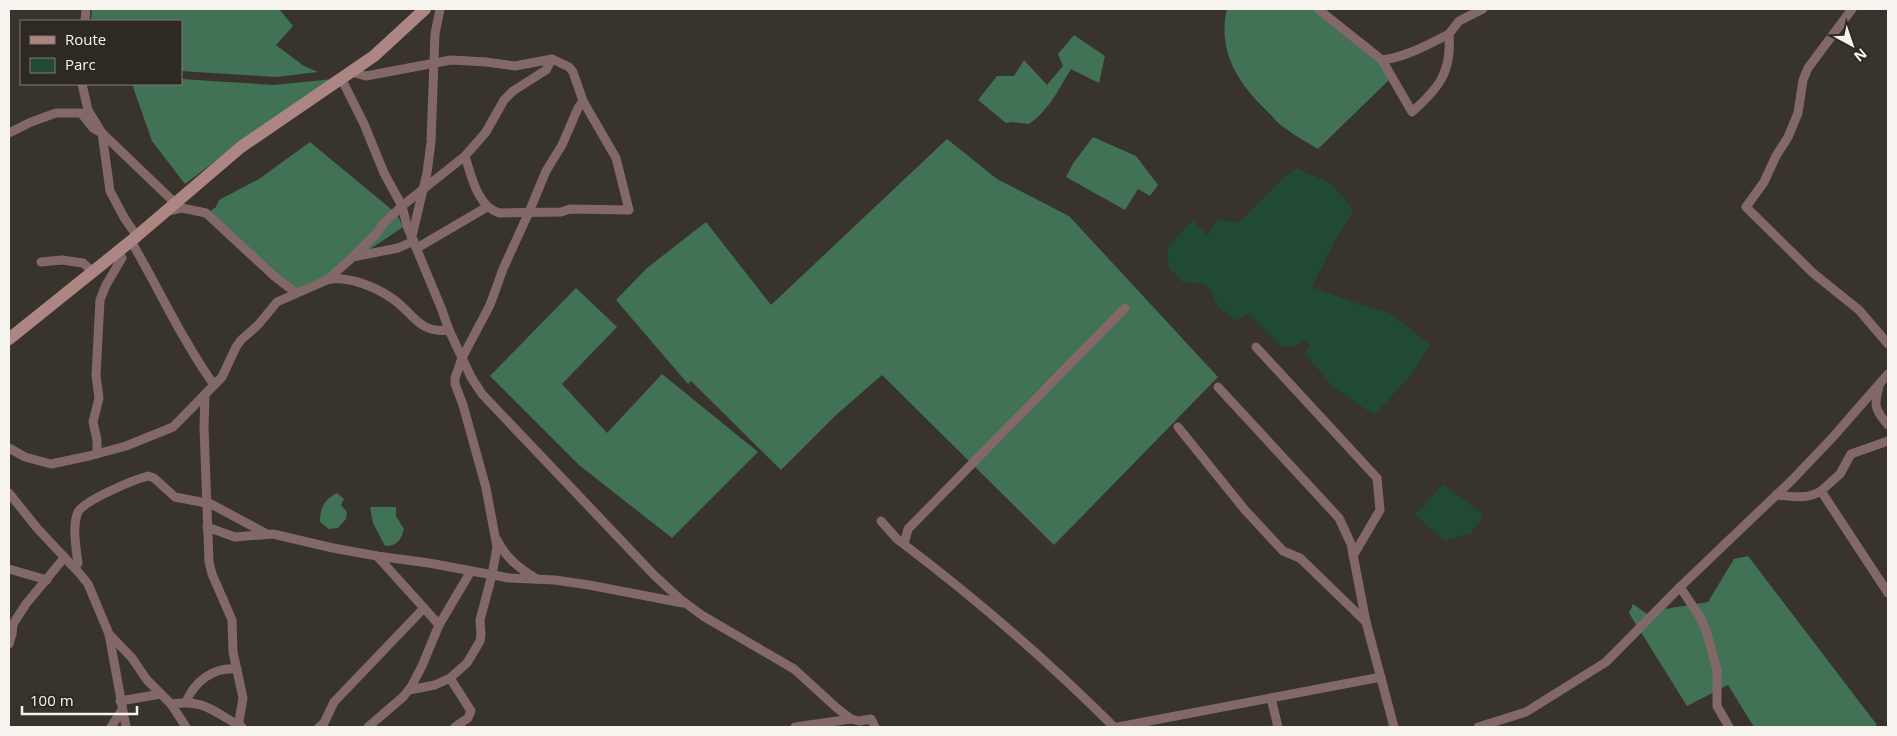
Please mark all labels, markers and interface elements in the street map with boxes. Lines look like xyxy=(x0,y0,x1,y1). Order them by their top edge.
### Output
legend xyxy=(20,20,182,85)
north arrow xyxy=(1827,20,1877,70)
text: Route xyxy=(65,29,106,49)
text: N xyxy=(1850,44,1871,66)
text: Parc xyxy=(65,54,96,74)
scale bar xyxy=(22,684,138,716)
text: 100 m xyxy=(30,690,74,710)

